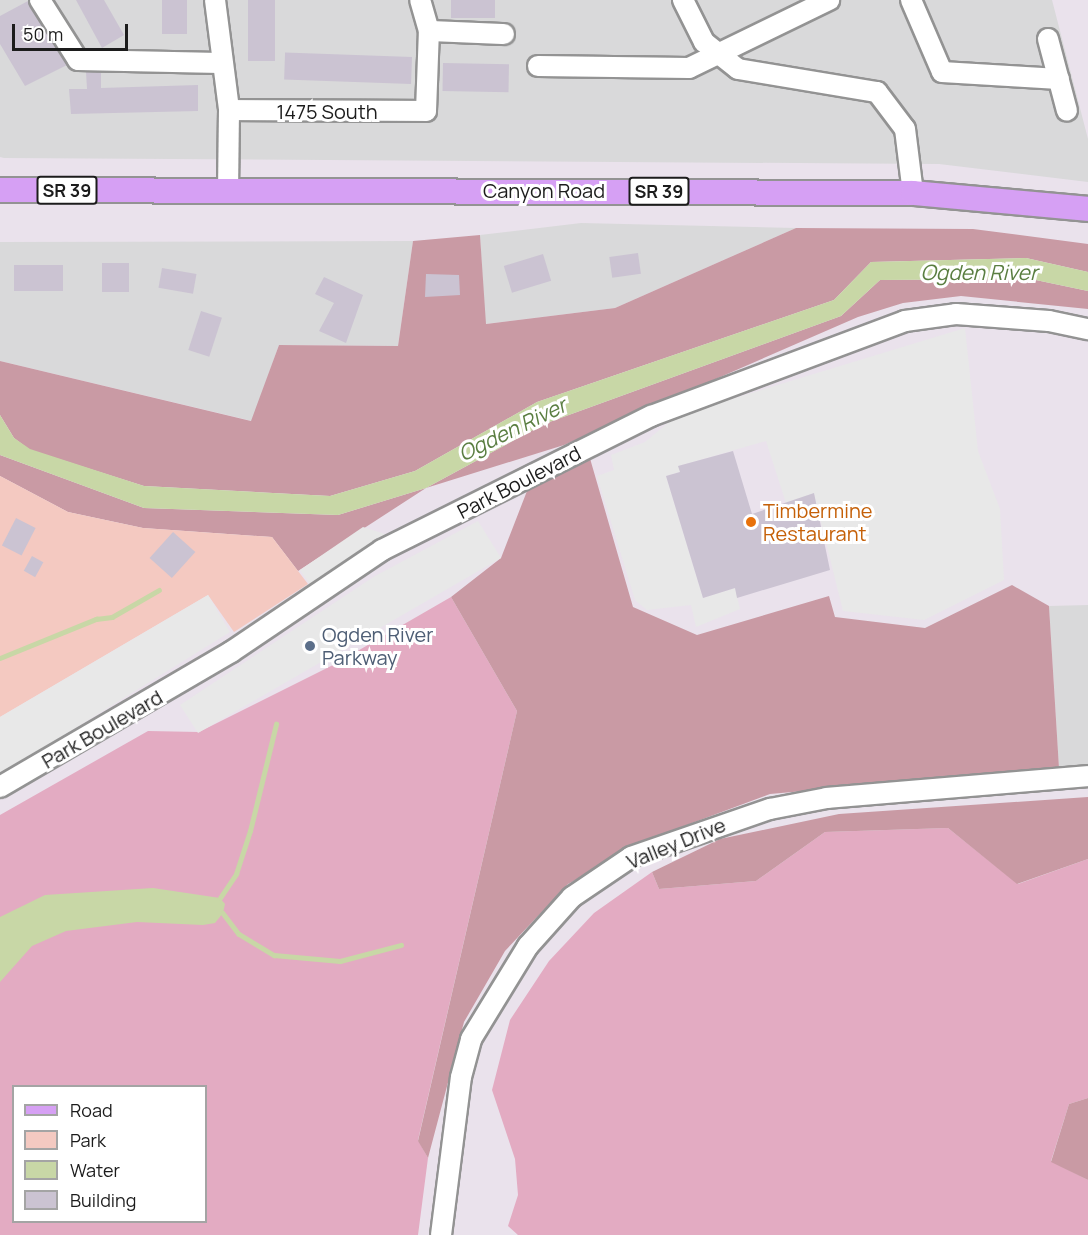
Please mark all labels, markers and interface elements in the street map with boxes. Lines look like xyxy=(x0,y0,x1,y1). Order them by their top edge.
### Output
scale bar xyxy=(15,12,130,50)
text: 50 m xyxy=(23,22,63,46)
street label: 1475 South xyxy=(276,99,378,123)
road number: SR 39 xyxy=(36,175,98,205)
road number: SR 39 xyxy=(628,176,690,206)
street label: Canyon Road xyxy=(483,178,605,202)
water label: Ogden River xyxy=(921,259,1037,285)
water label: Ogden River xyxy=(454,392,570,466)
street label: Park Boulevard xyxy=(453,441,585,523)
place label: Timbermine Restaurant xyxy=(763,498,872,545)
marker: Timbermine Restaurant xyxy=(744,515,758,529)
place label: Ogden River Parkway xyxy=(322,622,433,669)
marker: Ogden River Parkway xyxy=(303,639,317,653)
street label: Park Boulevard xyxy=(37,685,167,773)
street label: Valley Drive xyxy=(623,812,729,874)
legend xyxy=(12,1085,207,1223)
text: Road xyxy=(70,1098,113,1122)
text: Park xyxy=(70,1128,106,1152)
text: Water xyxy=(70,1158,120,1182)
text: Building xyxy=(70,1188,136,1212)

